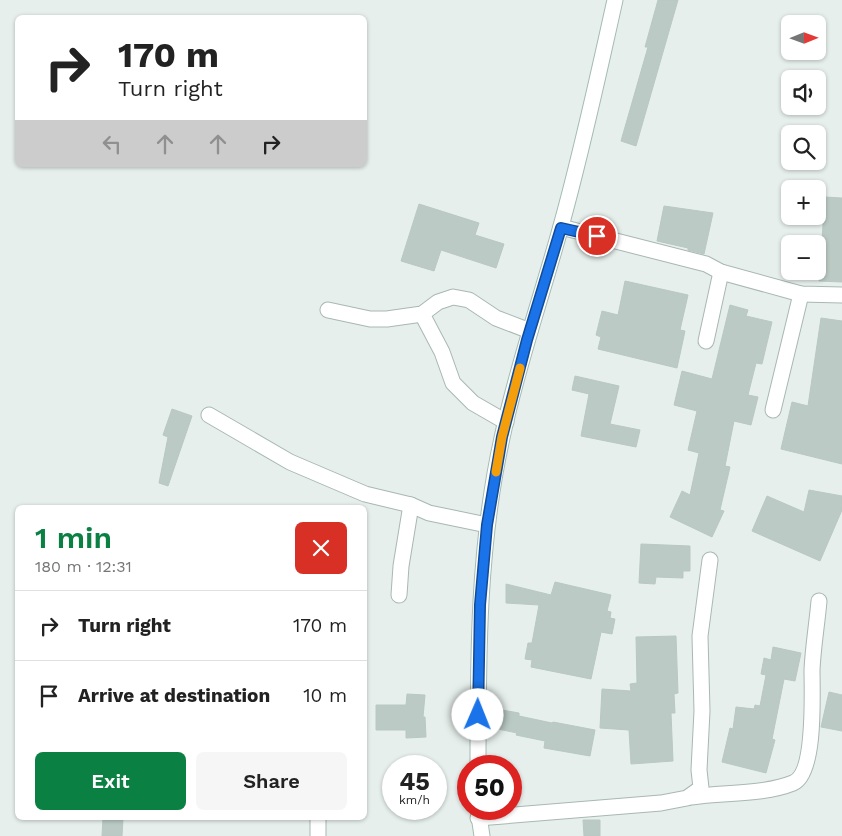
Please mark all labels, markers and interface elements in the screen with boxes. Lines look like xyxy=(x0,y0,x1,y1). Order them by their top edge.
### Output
north arrow xyxy=(781,15,826,60)
map controls xyxy=(781,15,826,280)
text: 170 m xyxy=(118,34,219,76)
icon: right xyxy=(35,35,100,100)
button: sound xyxy=(781,70,826,115)
text: Turn right xyxy=(118,76,223,101)
button: search xyxy=(781,125,826,170)
icon: left xyxy=(98,130,126,158)
icon: ahead xyxy=(151,130,179,158)
icon: ahead xyxy=(204,130,232,158)
icon: right xyxy=(257,130,285,158)
button: + xyxy=(781,180,826,225)
pin xyxy=(576,215,618,257)
icon: arrive xyxy=(583,222,611,250)
button: − xyxy=(781,235,826,280)
text: 1 min xyxy=(35,520,112,555)
button: close xyxy=(295,522,347,574)
text: 180 m · 12:31 xyxy=(35,557,132,576)
icon: right xyxy=(35,612,63,640)
text: Turn right xyxy=(78,614,171,637)
text: 170 m xyxy=(293,614,347,637)
icon: arrive xyxy=(35,682,63,710)
text: Arrive at destination xyxy=(78,684,270,707)
text: 10 m xyxy=(303,684,347,707)
position arrow xyxy=(451,688,503,740)
button: Exit xyxy=(35,752,186,810)
button: Share xyxy=(196,752,347,810)
speed limit sign: 50 xyxy=(457,755,522,820)
text: 45 xyxy=(399,767,430,796)
text: km/h xyxy=(399,793,430,807)

